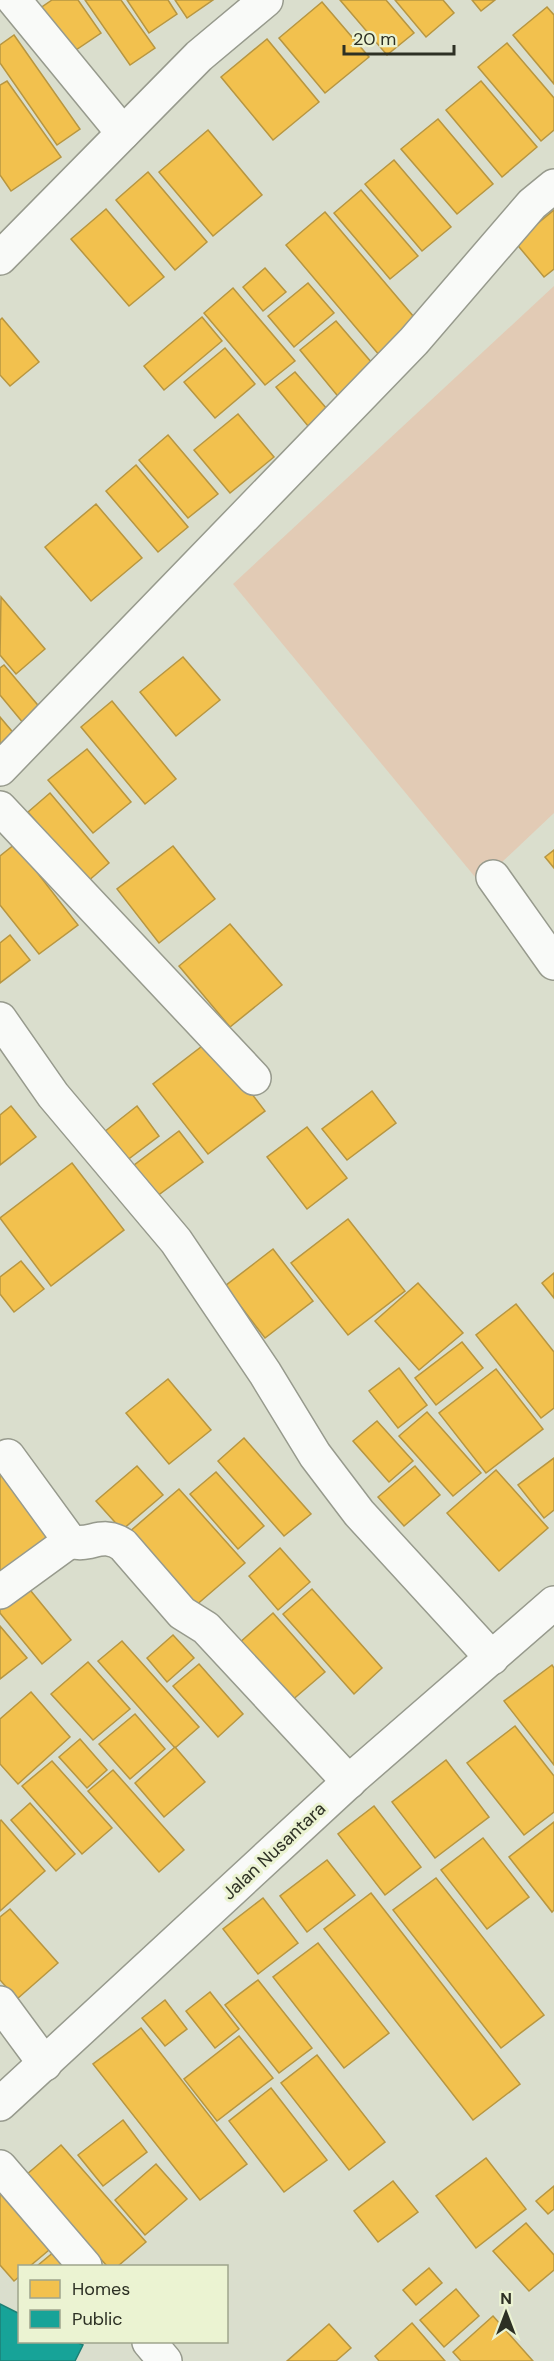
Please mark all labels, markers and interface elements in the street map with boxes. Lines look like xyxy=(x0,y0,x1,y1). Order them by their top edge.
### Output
scale bar xyxy=(344,18,454,56)
text: 20 m xyxy=(353,27,396,51)
street label: Jalan Nusantara xyxy=(217,1797,331,1905)
legend xyxy=(18,2265,228,2343)
text: Homes xyxy=(72,2277,130,2301)
north arrow xyxy=(476,2283,536,2343)
text: N xyxy=(500,2288,512,2309)
text: Public xyxy=(72,2307,123,2331)

